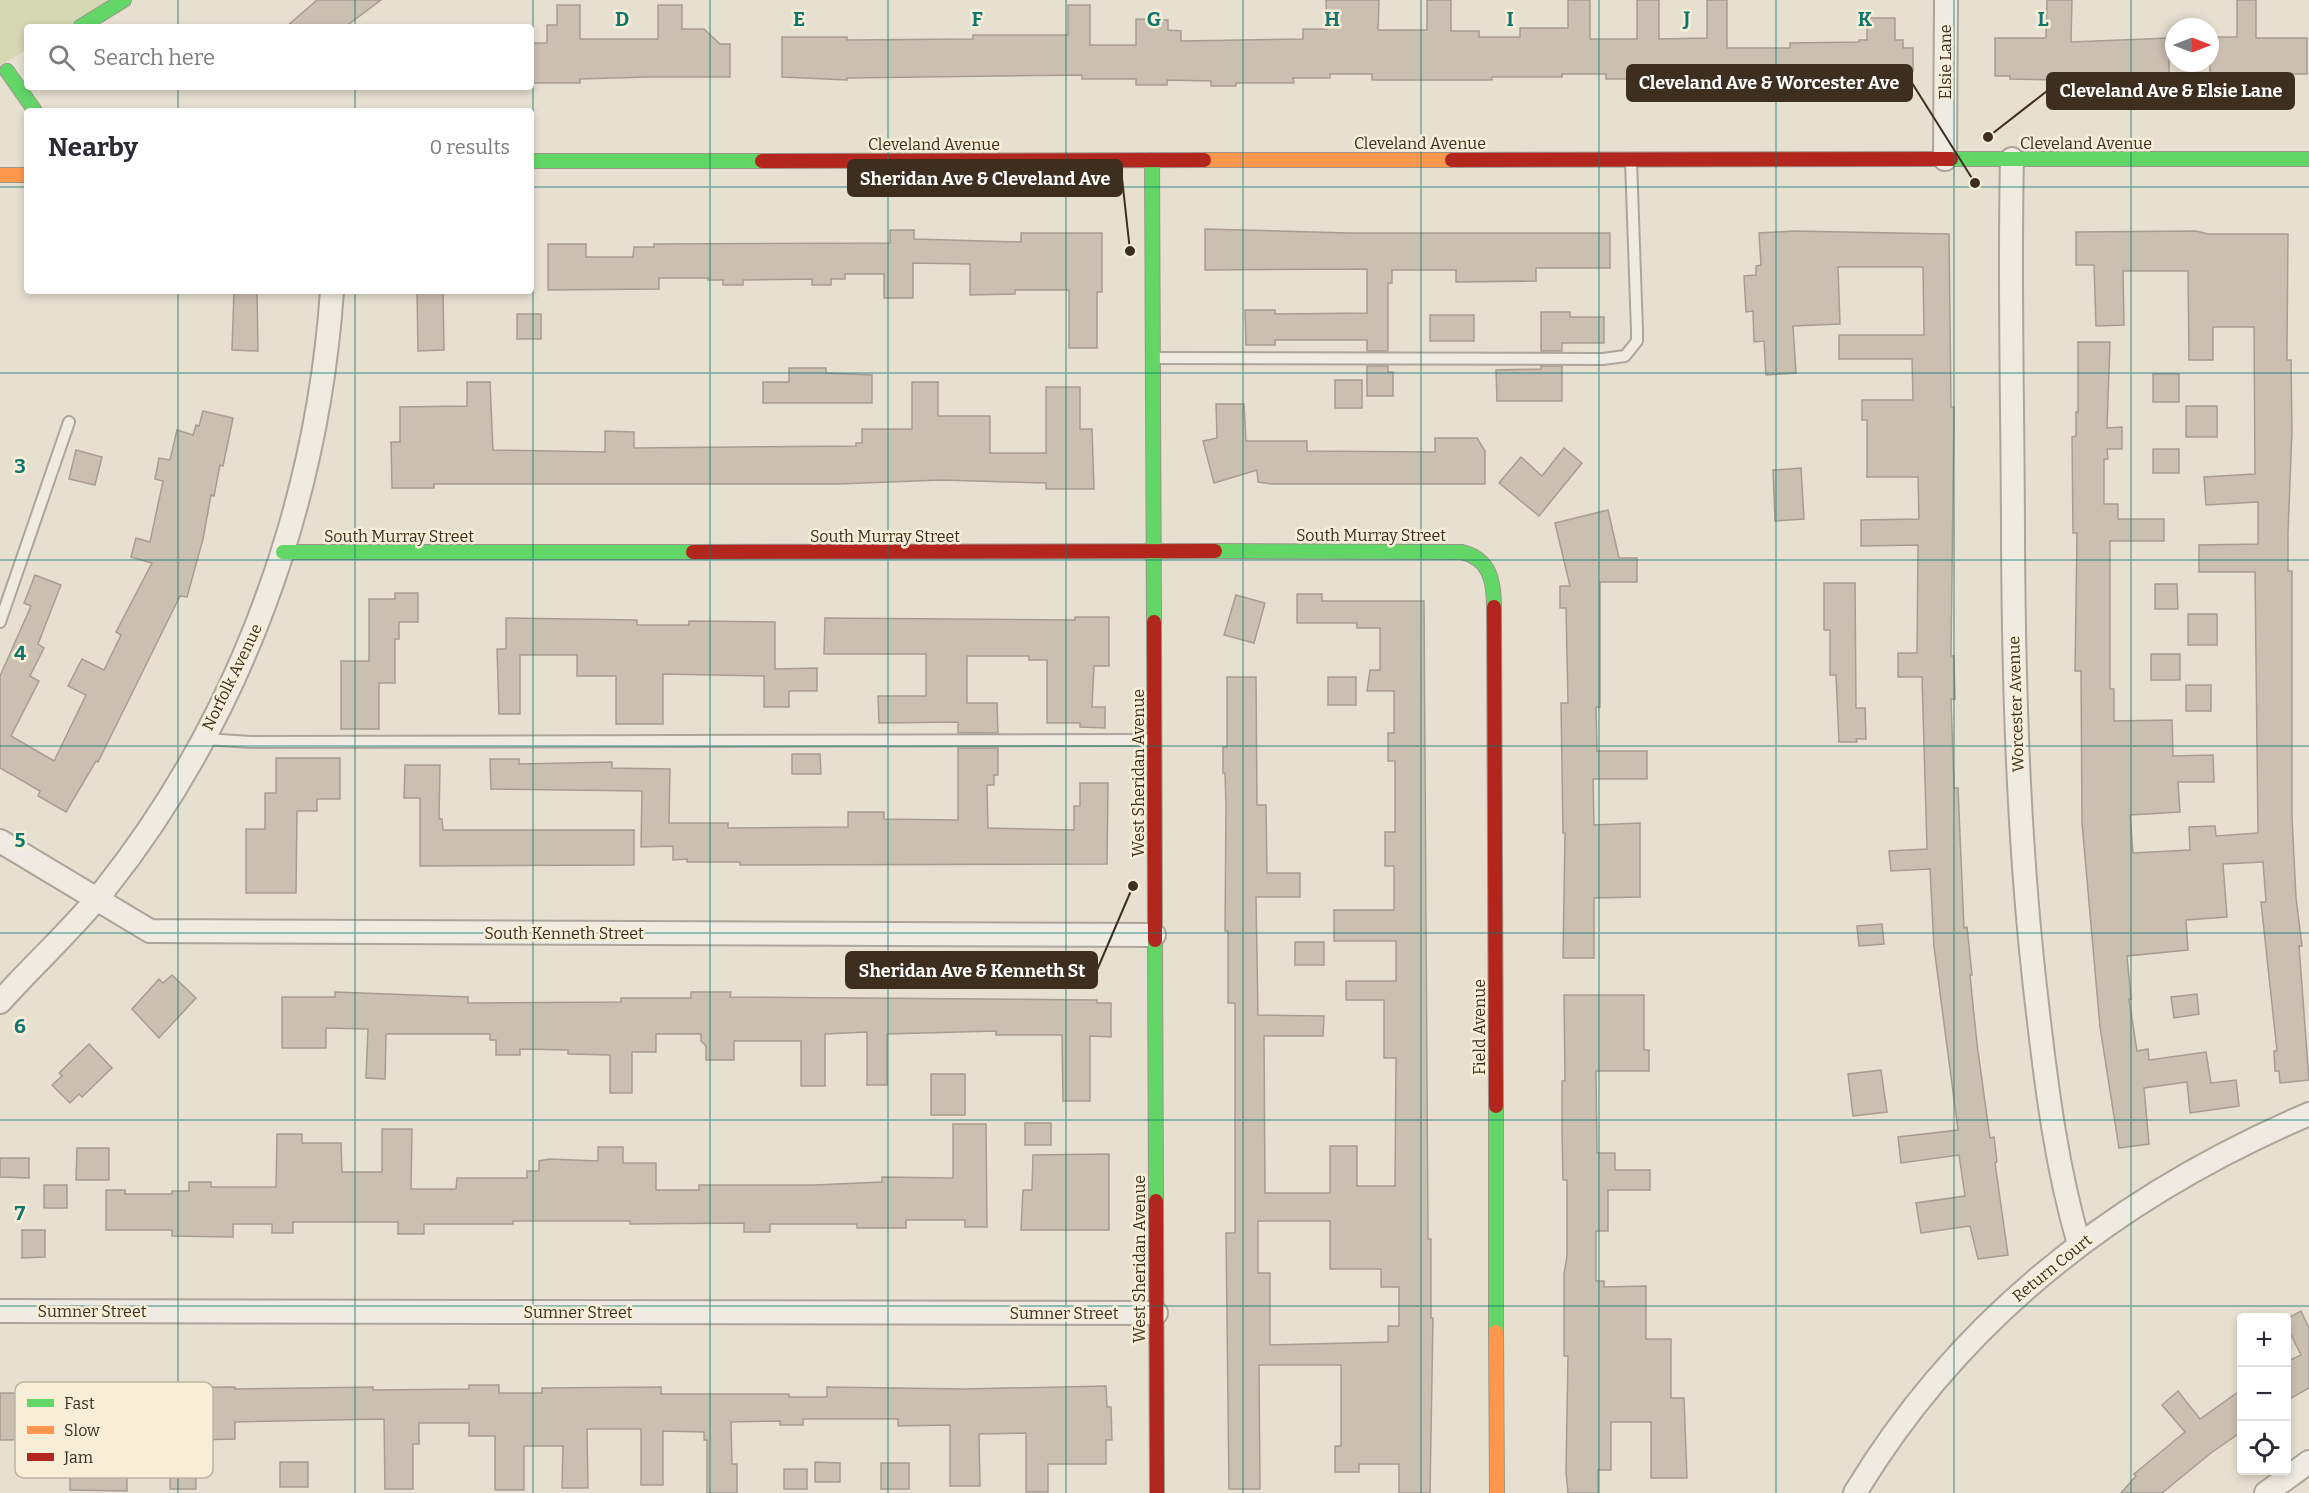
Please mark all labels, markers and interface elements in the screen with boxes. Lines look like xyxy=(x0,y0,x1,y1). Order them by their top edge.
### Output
text: D xyxy=(615,7,629,31)
text: E xyxy=(793,7,805,31)
text: F xyxy=(971,7,983,31)
text: G xyxy=(1147,7,1161,31)
text: H xyxy=(1324,7,1340,31)
text: I xyxy=(1506,7,1514,31)
text: J xyxy=(1683,7,1691,31)
text: K xyxy=(1858,7,1873,31)
text: L xyxy=(2037,7,2049,31)
north arrow xyxy=(2165,18,2219,72)
search box xyxy=(24,24,534,90)
street label: Elsie Lane xyxy=(1936,24,1955,100)
icon: search xyxy=(45,41,78,74)
text: Search here xyxy=(93,44,215,71)
callout: Cleveland Ave & Worcester Ave xyxy=(1627,65,1912,101)
text: Cleveland Ave & Worcester Ave xyxy=(1639,72,1899,94)
callout: Cleveland Ave & Elsie Lane xyxy=(2047,73,2294,109)
text: Cleveland Ave & Elsie Lane xyxy=(2060,80,2283,102)
text: Nearby xyxy=(48,132,138,163)
street label: Cleveland Avenue xyxy=(1354,134,1486,153)
street label: Cleveland Avenue xyxy=(2020,134,2152,153)
text: 0 results xyxy=(430,135,510,159)
street label: Cleveland Avenue xyxy=(868,135,1000,154)
callout: Sheridan Ave & Cleveland Ave xyxy=(848,160,1122,196)
text: Sheridan Ave & Cleveland Ave xyxy=(860,168,1110,190)
text: 3 xyxy=(14,454,26,478)
street label: South Murray Street xyxy=(1296,526,1446,545)
street label: South Murray Street xyxy=(324,527,474,546)
street label: South Murray Street xyxy=(810,527,960,546)
street label: Norfolk Avenue xyxy=(198,621,266,733)
street label: Worcester Avenue xyxy=(2004,636,2028,772)
text: 4 xyxy=(14,641,26,665)
street label: West Sheridan Avenue xyxy=(1129,689,1148,857)
text: 5 xyxy=(15,828,26,852)
street label: South Kenneth Street xyxy=(484,924,644,943)
callout: Sheridan Ave & Kenneth St xyxy=(846,952,1097,988)
text: Sheridan Ave & Kenneth St xyxy=(859,960,1085,982)
street label: Field Avenue xyxy=(1470,979,1489,1075)
text: 6 xyxy=(14,1014,26,1038)
street label: West Sheridan Avenue xyxy=(1130,1175,1149,1343)
text: 7 xyxy=(15,1201,26,1225)
street label: Return Court xyxy=(2008,1230,2096,1306)
street label: Sumner Street xyxy=(38,1302,147,1321)
street label: Sumner Street xyxy=(524,1303,633,1322)
street label: Sumner Street xyxy=(1010,1304,1119,1323)
map controls xyxy=(2237,1313,2291,1475)
button: + xyxy=(2237,1313,2291,1367)
button: − xyxy=(2237,1367,2291,1421)
legend xyxy=(15,1382,213,1478)
text: Fast xyxy=(64,1394,95,1413)
text: Slow xyxy=(64,1421,100,1440)
button: locate xyxy=(2237,1421,2291,1475)
text: Jam xyxy=(63,1448,93,1467)

